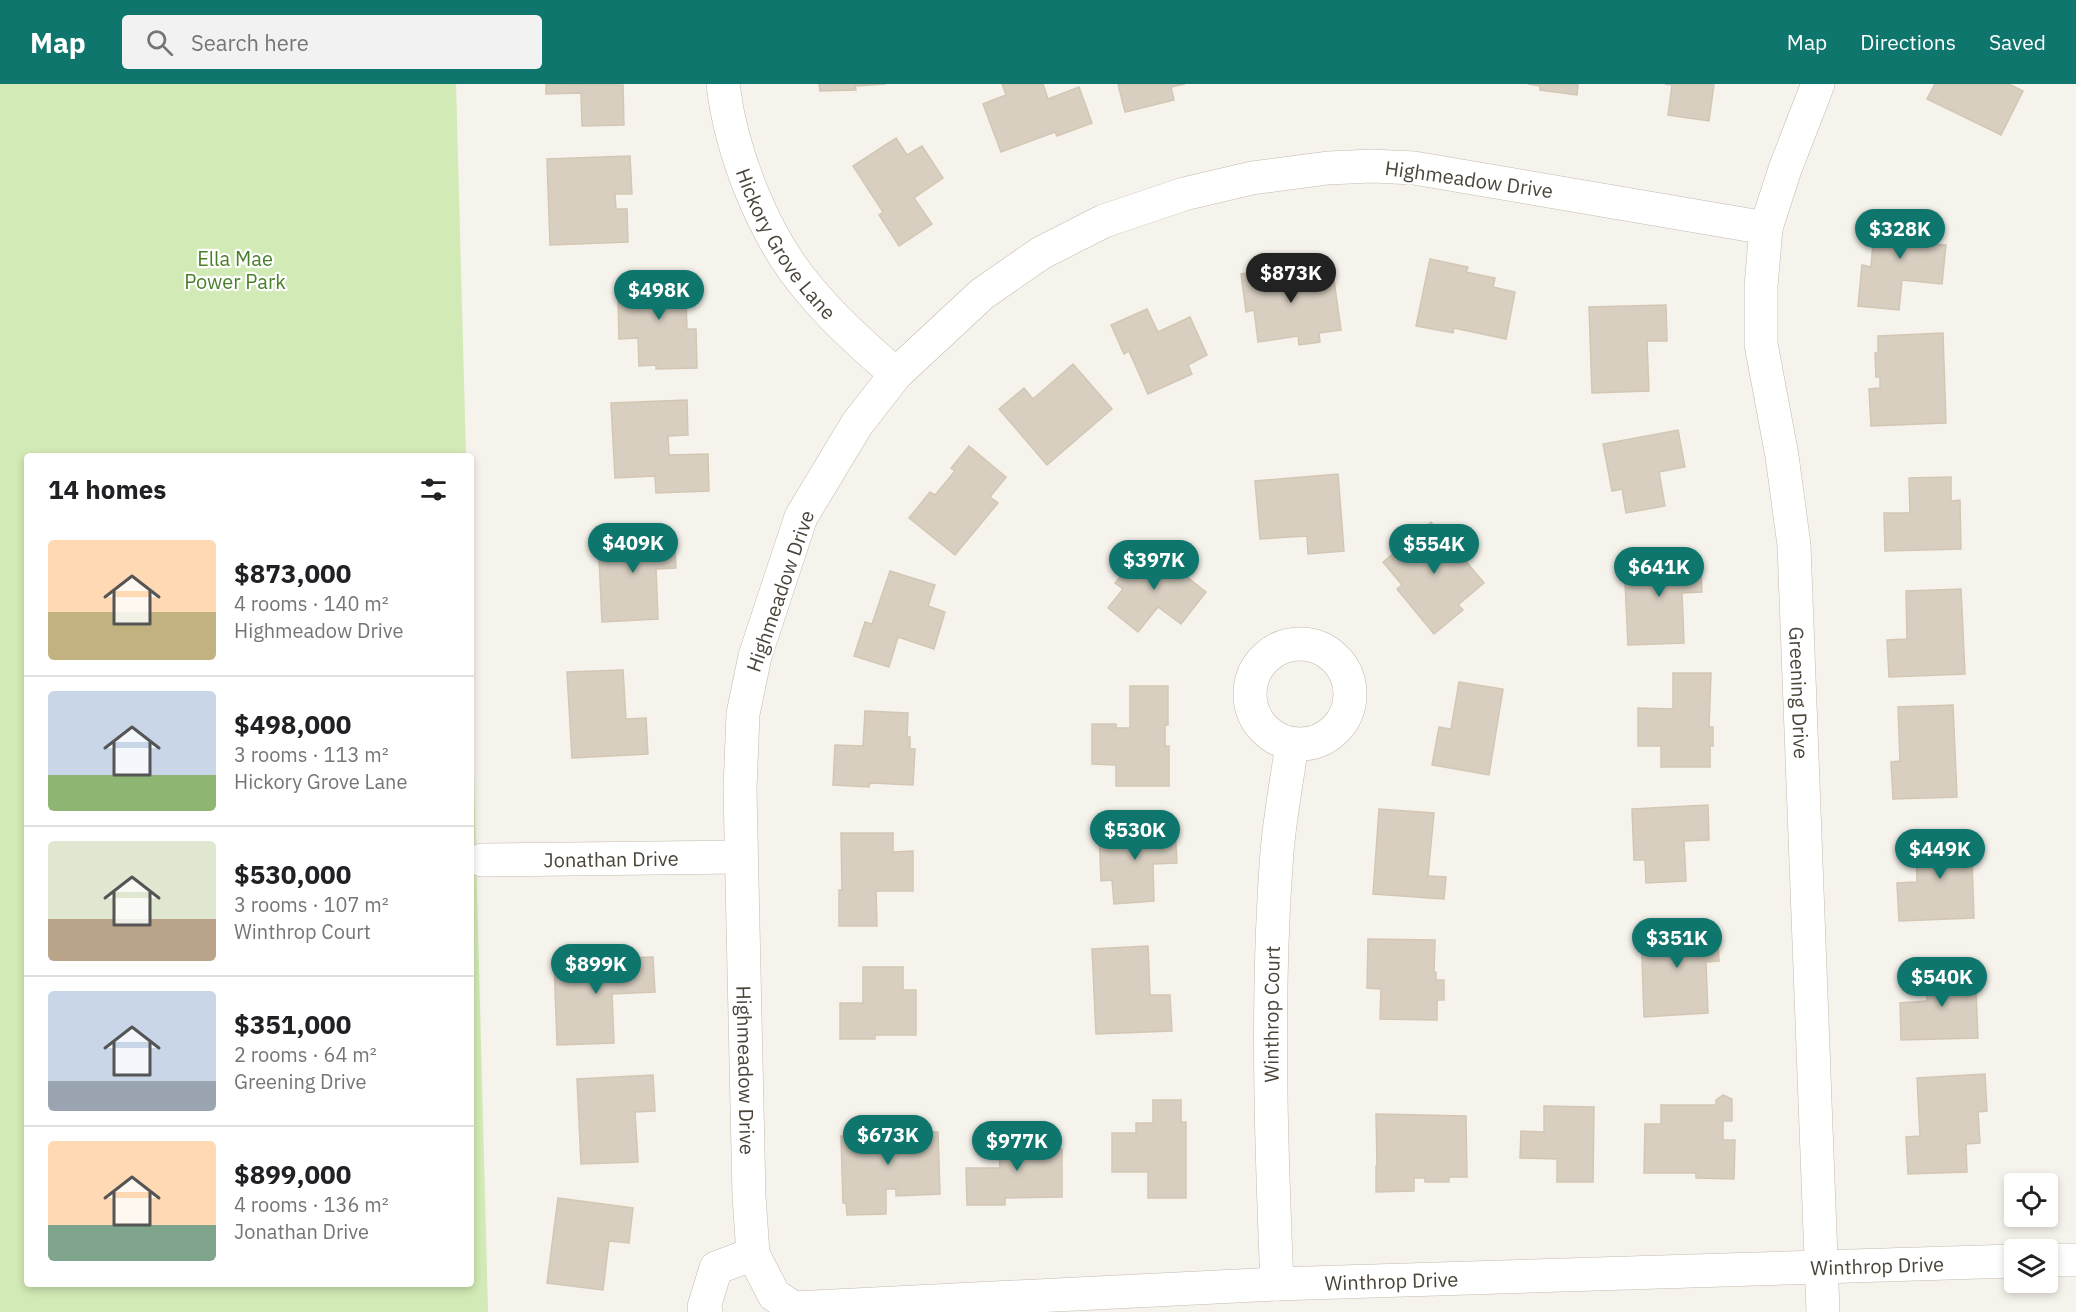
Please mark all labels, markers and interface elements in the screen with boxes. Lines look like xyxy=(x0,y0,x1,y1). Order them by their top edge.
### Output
search box xyxy=(122,15,542,69)
text: Map xyxy=(30,24,86,61)
icon: search xyxy=(143,26,176,59)
text: Search here xyxy=(191,28,309,57)
text: Map xyxy=(1787,28,1827,56)
text: Directions xyxy=(1860,28,1956,56)
text: Saved xyxy=(1989,28,2046,56)
street label: Highmeadow Drive xyxy=(1383,154,1555,204)
street label: Hickory Grove Lane xyxy=(730,164,842,325)
pin: $328K xyxy=(1858,209,1942,260)
text: $328K xyxy=(1869,215,1931,242)
park label: Ella Mae Power Park xyxy=(184,245,286,295)
pin: $873K xyxy=(1249,253,1333,304)
text: $873K xyxy=(1260,259,1322,286)
pin: $498K xyxy=(617,270,701,321)
text: $498K xyxy=(628,276,690,303)
text: 14 homes xyxy=(48,472,166,506)
icon: filters xyxy=(417,473,450,506)
street label: Highmeadow Drive xyxy=(740,507,820,675)
pin: $409K xyxy=(591,523,675,574)
pin: $554K xyxy=(1392,524,1476,575)
text: $409K xyxy=(602,529,664,556)
text: $554K xyxy=(1403,530,1465,557)
pin: $397K xyxy=(1112,540,1196,591)
text: $397K xyxy=(1123,546,1185,573)
pin: $641K xyxy=(1617,547,1701,598)
text: $641K xyxy=(1628,553,1690,580)
text: $873,000 xyxy=(234,556,351,590)
icon: home xyxy=(96,564,168,636)
text: 4 rooms · 140 m² xyxy=(234,590,389,617)
text: Highmeadow Drive xyxy=(234,617,403,644)
street label: Greening Drive xyxy=(1784,626,1816,760)
text: $498,000 xyxy=(234,707,351,741)
icon: home xyxy=(96,715,168,787)
text: 3 rooms · 113 m² xyxy=(234,741,389,768)
text: Hickory Grove Lane xyxy=(234,768,407,795)
pin: $530K xyxy=(1093,810,1177,861)
text: $530K xyxy=(1104,816,1166,843)
pin: $449K xyxy=(1898,829,1982,880)
text: $449K xyxy=(1909,835,1971,862)
street label: Jonathan Drive xyxy=(543,844,679,873)
text: $530,000 xyxy=(234,857,351,891)
icon: home xyxy=(96,865,168,937)
text: 3 rooms · 107 m² xyxy=(234,891,389,918)
text: Winthrop Court xyxy=(234,918,371,945)
pin: $351K xyxy=(1635,918,1719,969)
text: $351K xyxy=(1646,924,1708,951)
pin: $899K xyxy=(554,944,638,995)
street label: Winthrop Court xyxy=(1257,945,1285,1083)
text: $899K xyxy=(565,950,627,977)
pin: $540K xyxy=(1900,957,1984,1008)
text: $540K xyxy=(1911,963,1973,990)
street label: Highmeadow Drive xyxy=(731,985,762,1155)
text: $351,000 xyxy=(234,1007,351,1041)
icon: home xyxy=(96,1015,168,1087)
text: 2 rooms · 64 m² xyxy=(234,1041,377,1068)
text: Greening Drive xyxy=(234,1068,367,1095)
pin: $673K xyxy=(846,1115,930,1166)
text: $673K xyxy=(857,1121,919,1148)
pin: $977K xyxy=(975,1121,1059,1172)
text: $977K xyxy=(986,1127,1048,1154)
text: $899,000 xyxy=(234,1157,351,1191)
icon: home xyxy=(96,1165,168,1237)
map controls xyxy=(2004,1173,2058,1293)
button: locate xyxy=(2004,1173,2058,1227)
text: 4 rooms · 136 m² xyxy=(234,1191,389,1218)
text: Jonathan Drive xyxy=(234,1218,369,1245)
button: layers xyxy=(2004,1239,2058,1293)
street label: Winthrop Drive xyxy=(1810,1250,1945,1281)
street label: Winthrop Drive xyxy=(1324,1265,1459,1296)

